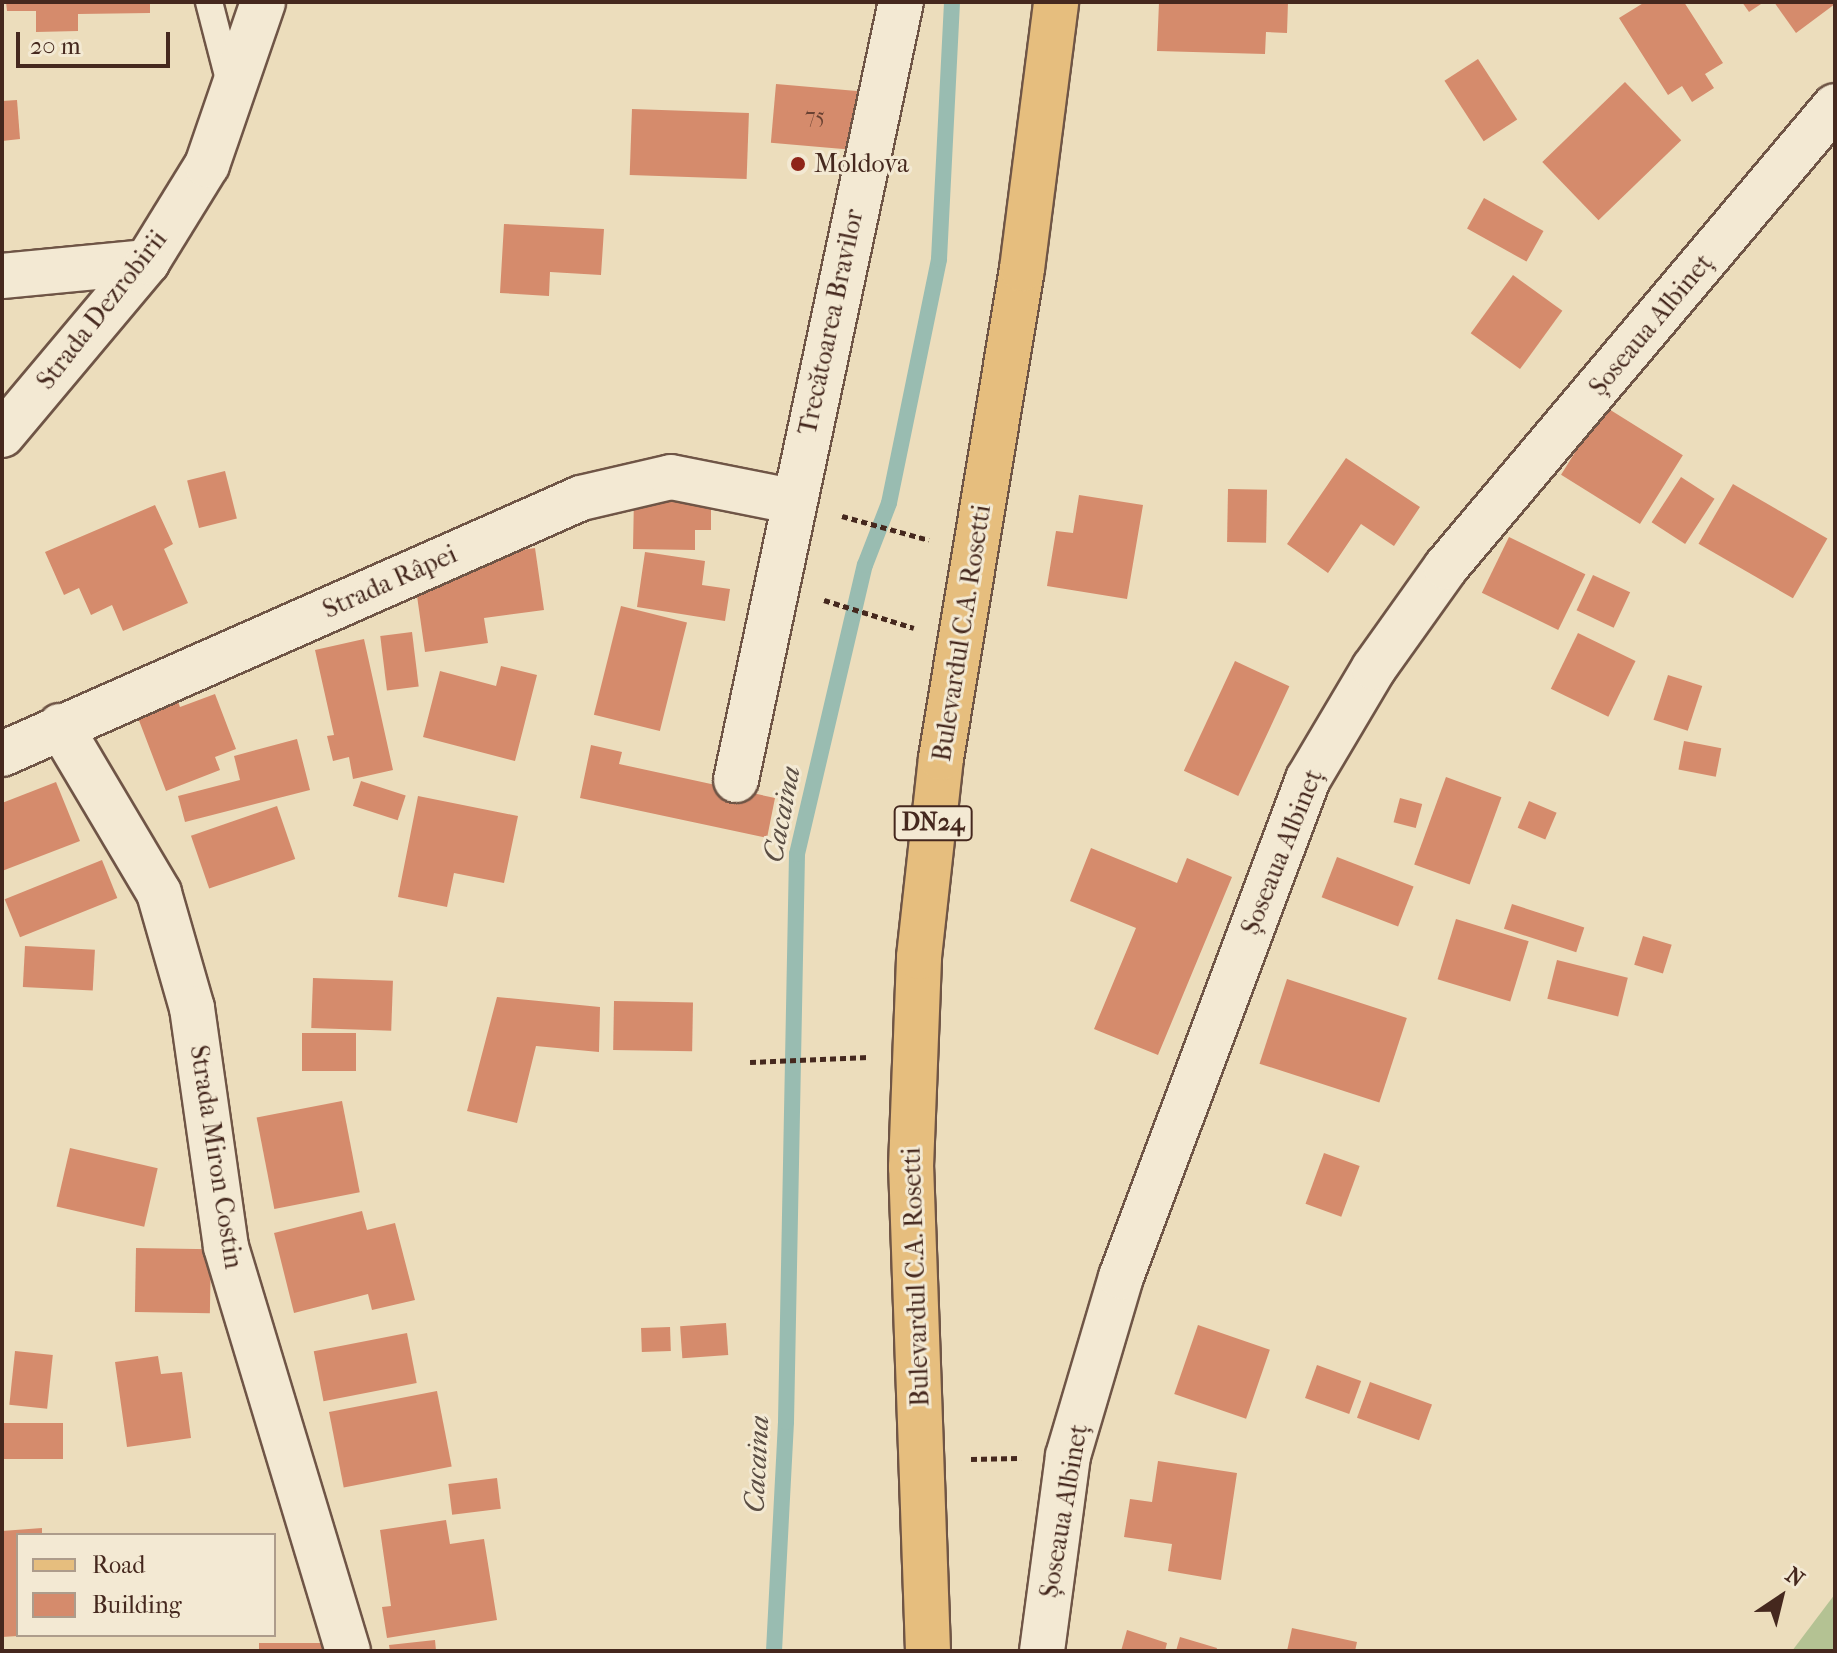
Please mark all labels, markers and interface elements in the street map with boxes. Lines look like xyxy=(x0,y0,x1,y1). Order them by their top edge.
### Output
scale bar xyxy=(20,16,174,66)
text: 20 m xyxy=(30,32,81,60)
house number: 75 xyxy=(805,104,825,130)
place label: Moldova xyxy=(814,148,909,180)
marker: Moldova xyxy=(789,155,807,173)
street label: Trecătoarea Bravilor xyxy=(792,206,870,438)
street label: Strada Dezrobirii xyxy=(30,224,174,396)
street label: Șoseaua Albineț xyxy=(1583,248,1719,402)
street label: Bulevardul C.A. Rosetti xyxy=(926,502,998,764)
street label: Strada Râpei xyxy=(318,539,462,625)
water label: Cacaina xyxy=(756,763,808,865)
street label: Șoseaua Albineț xyxy=(1235,765,1329,939)
road number: DN24 xyxy=(893,803,973,843)
street label: Strada Miron Costin xyxy=(183,1043,249,1271)
street label: Bulevardul C.A. Rosetti xyxy=(896,1147,936,1407)
water label: Cacaina xyxy=(738,1415,776,1513)
street label: Șoseaua Albineț xyxy=(1033,1422,1095,1600)
legend xyxy=(16,1533,276,1637)
text: Road xyxy=(92,1551,145,1579)
north arrow xyxy=(1741,1557,1821,1637)
text: N xyxy=(1780,1562,1809,1593)
text: Building xyxy=(92,1591,182,1619)

